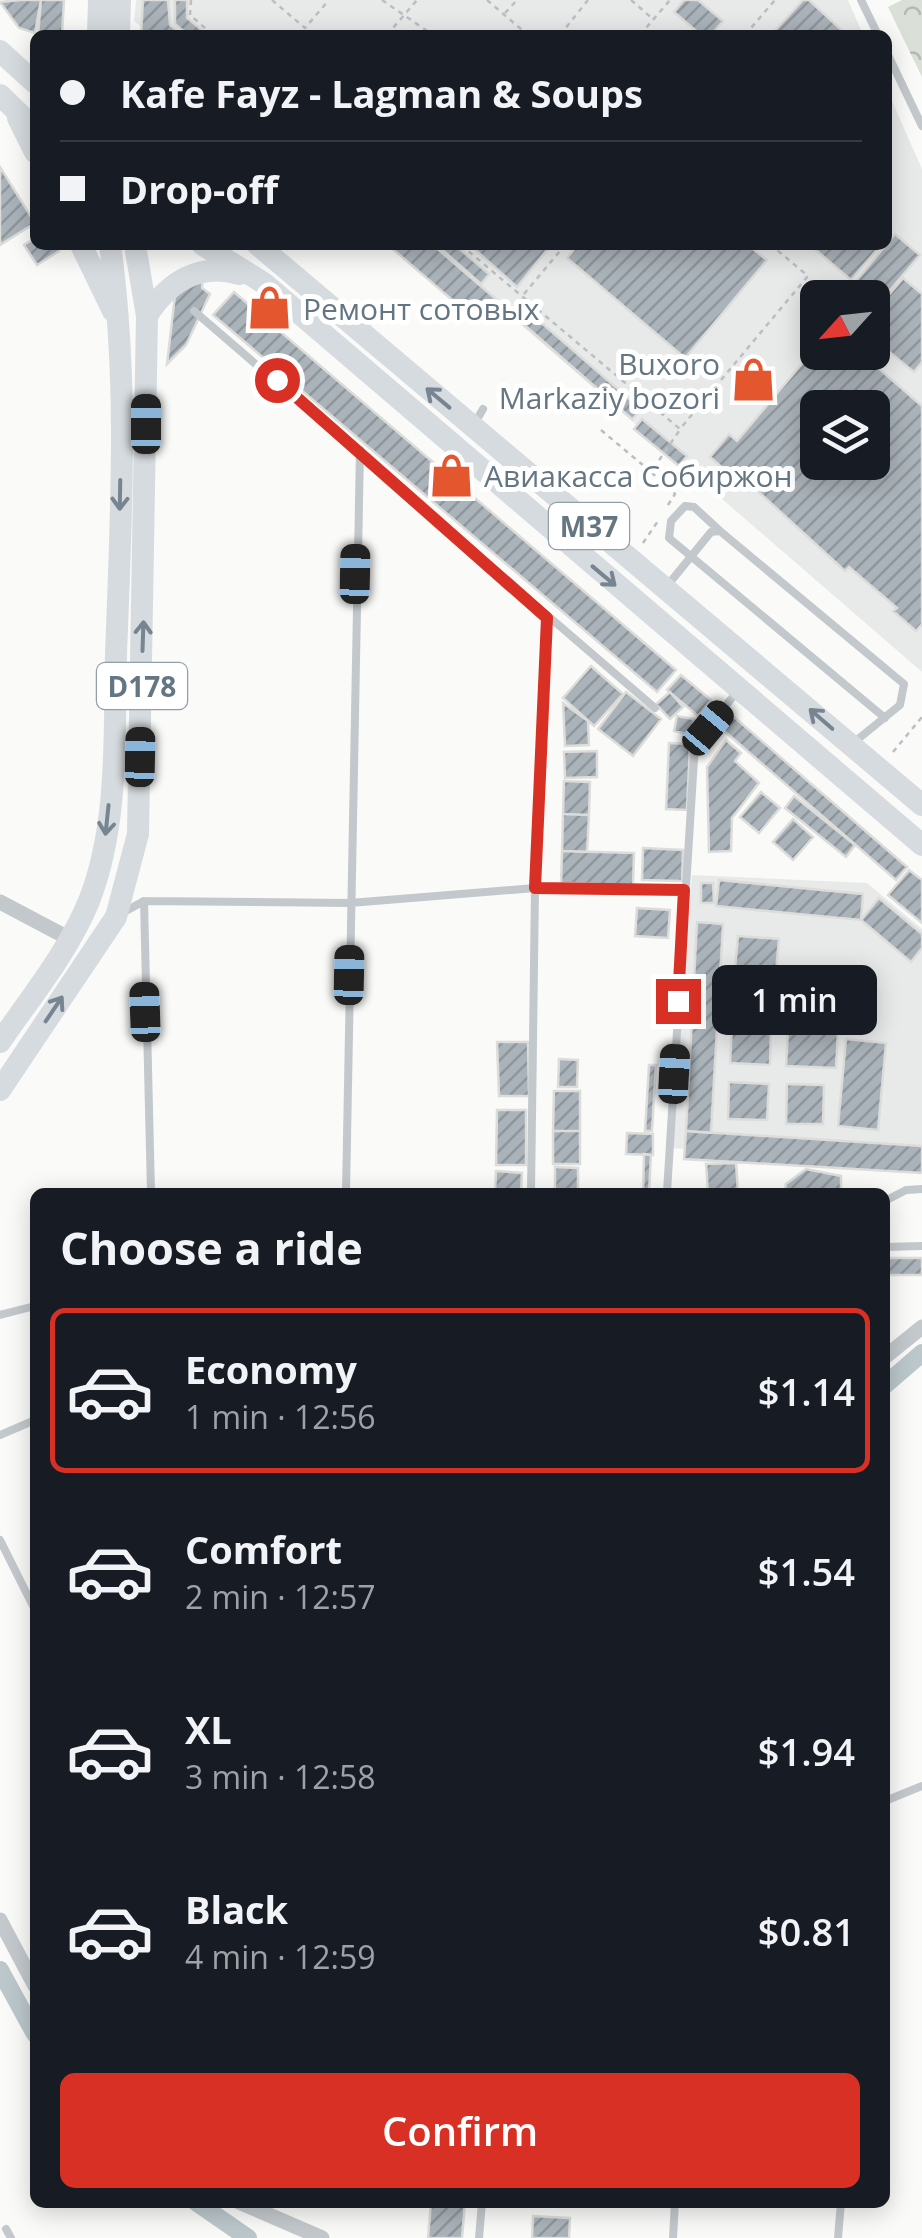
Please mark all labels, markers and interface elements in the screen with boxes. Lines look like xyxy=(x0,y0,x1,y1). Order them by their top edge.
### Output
text: Kafe Fayz - Lagman & Soups xyxy=(120,67,643,119)
text: Drop-off xyxy=(120,163,278,215)
north arrow xyxy=(800,280,890,370)
map controls xyxy=(800,280,890,480)
shop icon: Ремонт сотовых xyxy=(246,284,294,332)
place label: Ремонт сотовых xyxy=(303,288,540,329)
place label: Buxoro Markaziy bozori xyxy=(499,343,720,418)
shop icon: Buxoro Markaziy bozori xyxy=(729,356,777,404)
route start xyxy=(255,358,300,403)
one-way arrow xyxy=(426,387,452,409)
button: layers xyxy=(800,390,890,480)
car xyxy=(131,394,161,454)
shop icon: Авиакасса Собиржон xyxy=(427,451,475,499)
place label: Авиакасса Собиржон xyxy=(484,455,793,496)
one-way arrow xyxy=(110,478,130,511)
road number: M37 xyxy=(549,503,629,549)
car xyxy=(339,544,371,604)
one-way arrow xyxy=(590,565,616,587)
one-way arrow xyxy=(134,620,153,652)
road number: D178 xyxy=(97,663,187,709)
car xyxy=(677,695,739,761)
one-way arrow xyxy=(809,708,835,730)
car xyxy=(124,727,156,787)
one-way arrow xyxy=(97,803,116,835)
car xyxy=(333,945,365,1005)
callout: 1 min xyxy=(713,966,878,1036)
text: 1 min xyxy=(751,978,838,1021)
route end xyxy=(656,979,701,1024)
car xyxy=(129,981,161,1043)
one-way arrow xyxy=(44,996,64,1023)
car xyxy=(657,1043,691,1105)
text: Choose a ride xyxy=(60,1217,363,1278)
text: Economy xyxy=(185,1343,357,1395)
icon: car xyxy=(65,1346,155,1436)
text: $1.14 xyxy=(758,1365,855,1417)
text: 1 min · 12:56 xyxy=(185,1395,376,1438)
text: Comfort xyxy=(185,1523,342,1575)
icon: car xyxy=(65,1526,155,1616)
text: $1.54 xyxy=(758,1545,855,1597)
text: 2 min · 12:57 xyxy=(185,1575,376,1618)
text: XL xyxy=(185,1703,232,1755)
icon: car xyxy=(65,1706,155,1796)
text: $1.94 xyxy=(758,1725,855,1777)
text: 3 min · 12:58 xyxy=(185,1755,376,1798)
text: Black xyxy=(185,1883,288,1935)
icon: car xyxy=(65,1886,155,1976)
text: $0.81 xyxy=(758,1905,855,1957)
text: 4 min · 12:59 xyxy=(185,1935,376,1978)
button: Confirm xyxy=(60,2073,860,2188)

